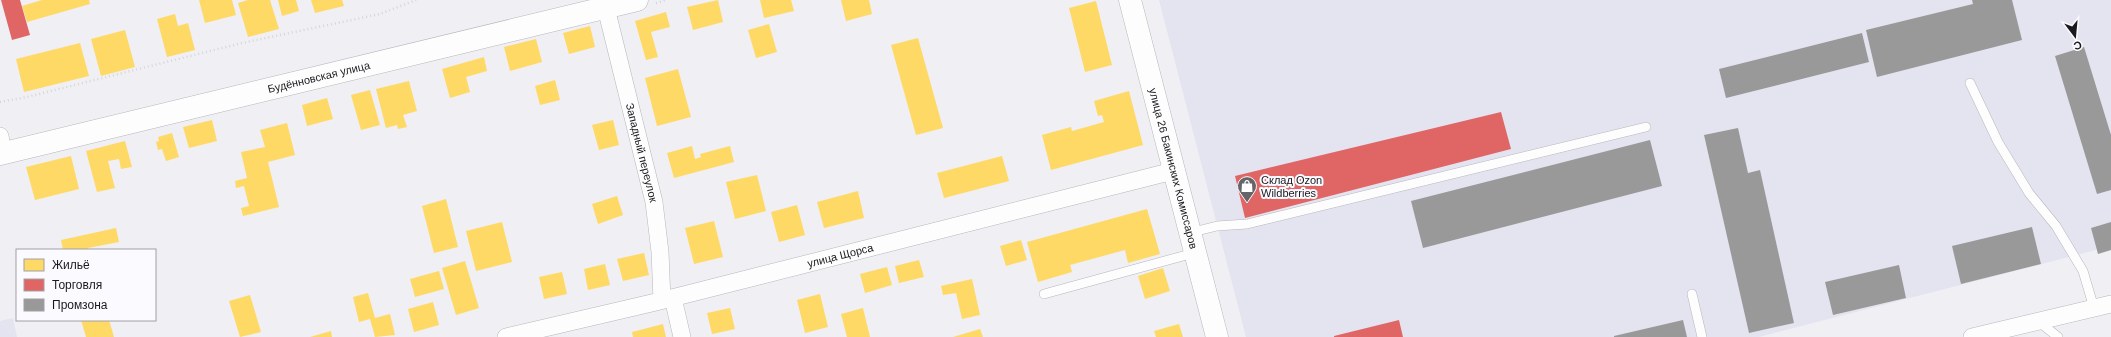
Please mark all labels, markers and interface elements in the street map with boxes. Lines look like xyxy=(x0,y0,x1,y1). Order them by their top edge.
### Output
north arrow xyxy=(2055,16,2095,56)
text: С xyxy=(2072,39,2083,52)
street label: Будённовская улица xyxy=(267,59,372,95)
street label: улица 26 Бакинских Комиссаров xyxy=(1147,87,1200,250)
street label: Западный переулок xyxy=(624,102,660,204)
place label: Склад Ozon Wildberries xyxy=(1261,174,1322,199)
shop icon: Склад Ozon Wildberries xyxy=(1236,175,1258,203)
street label: улица Щорса xyxy=(806,241,875,269)
legend xyxy=(16,249,156,321)
text: Жильё xyxy=(52,258,90,272)
text: Торговля xyxy=(52,278,102,292)
text: Промзона xyxy=(52,298,108,312)

